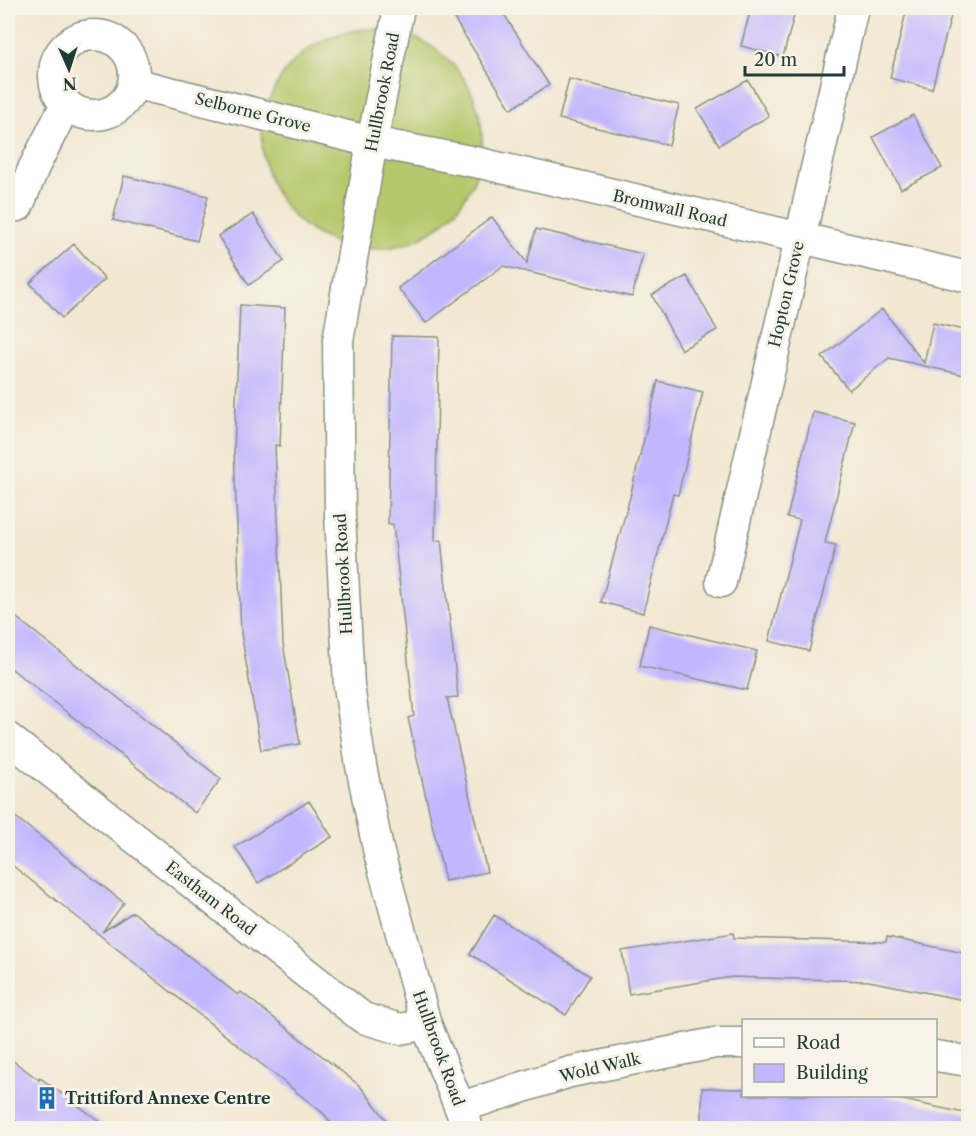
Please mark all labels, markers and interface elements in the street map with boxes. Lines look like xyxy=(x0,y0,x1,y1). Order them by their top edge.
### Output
street label: Hullbrook Road xyxy=(361,30,403,153)
north arrow xyxy=(39,39,99,99)
scale bar xyxy=(745,39,844,77)
text: 20 m xyxy=(754,49,798,71)
text: N xyxy=(62,74,77,94)
street label: Selborne Grove xyxy=(193,88,313,136)
street label: Bromwall Road xyxy=(611,185,729,231)
street label: Hopton Grove xyxy=(764,239,808,349)
street label: Hullbrook Road xyxy=(330,513,356,635)
street label: Eastham Road xyxy=(162,857,260,940)
street label: Hullbrook Road xyxy=(409,988,469,1109)
legend xyxy=(742,1019,937,1097)
text: Road xyxy=(796,1032,841,1054)
street label: Wold Walk xyxy=(556,1048,643,1086)
text: Building xyxy=(796,1062,868,1084)
building icon: Trittiford Annexe Centre xyxy=(34,1085,60,1111)
place label: Trittiford Annexe Centre xyxy=(65,1088,271,1108)

